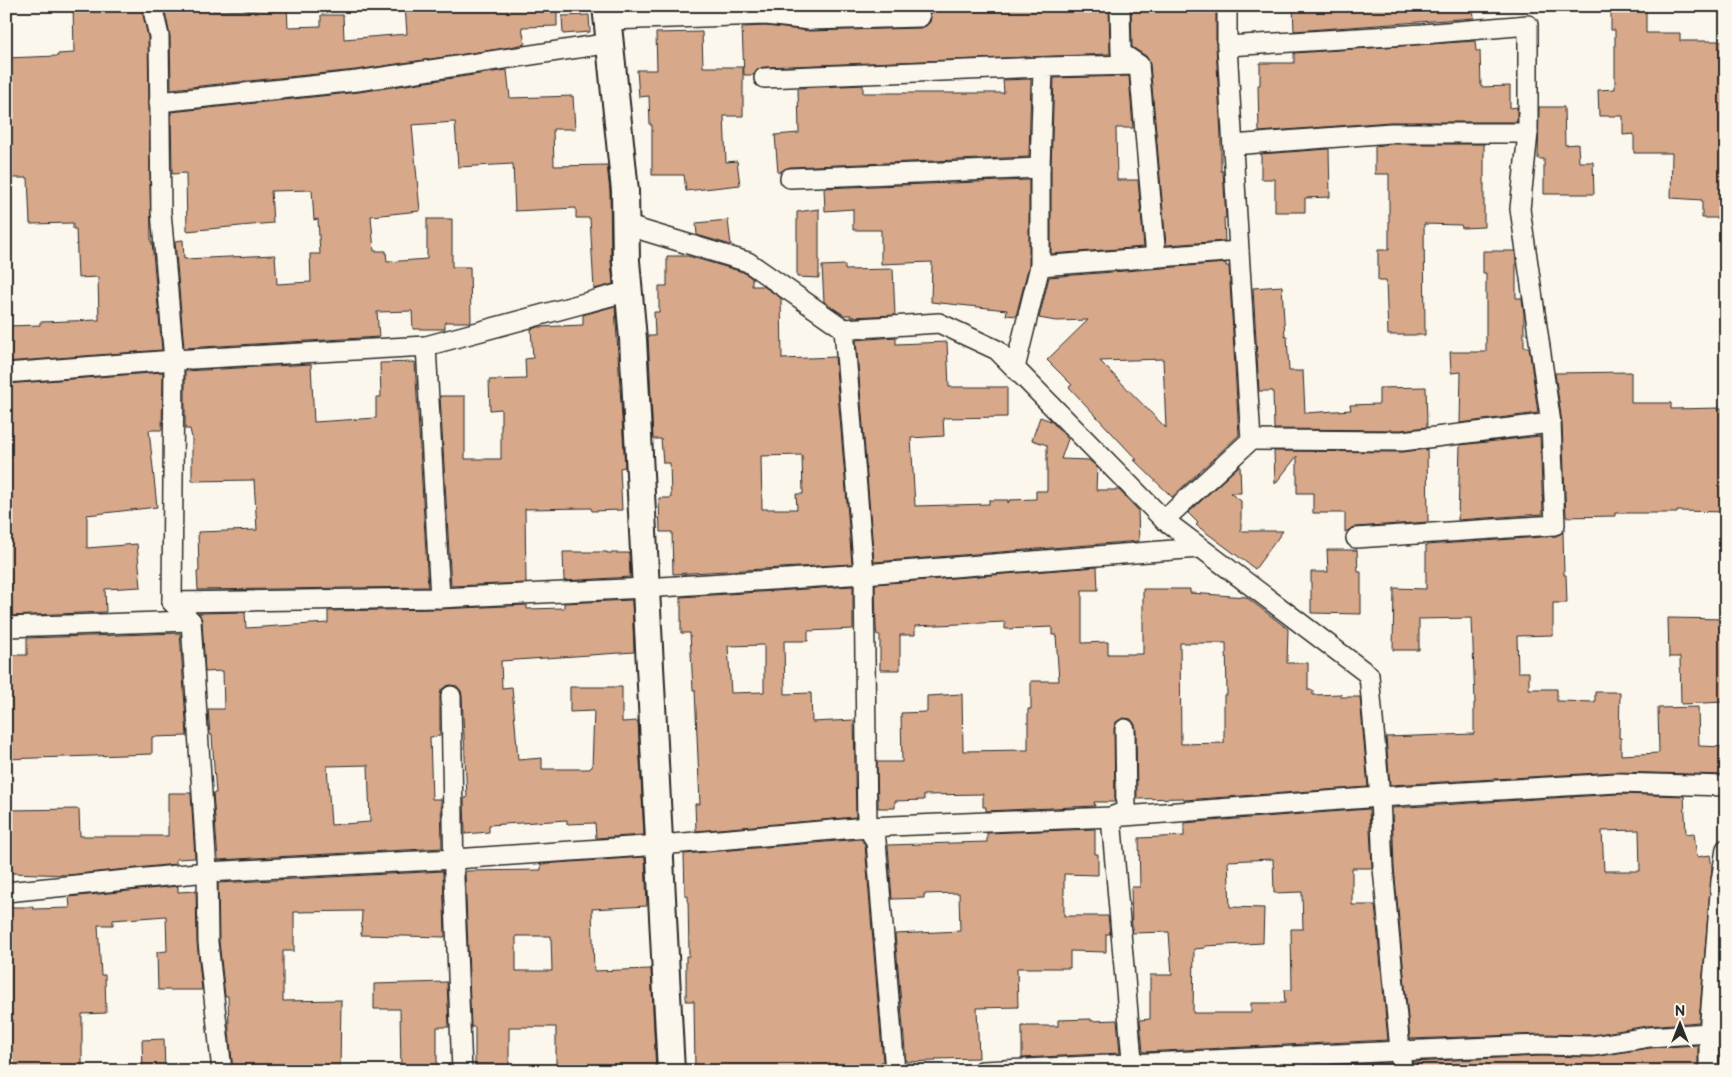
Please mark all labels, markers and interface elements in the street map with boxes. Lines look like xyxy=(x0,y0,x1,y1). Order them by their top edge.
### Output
north arrow xyxy=(1654,1000,1704,1050)
text: N xyxy=(1675,1003,1685,1020)

